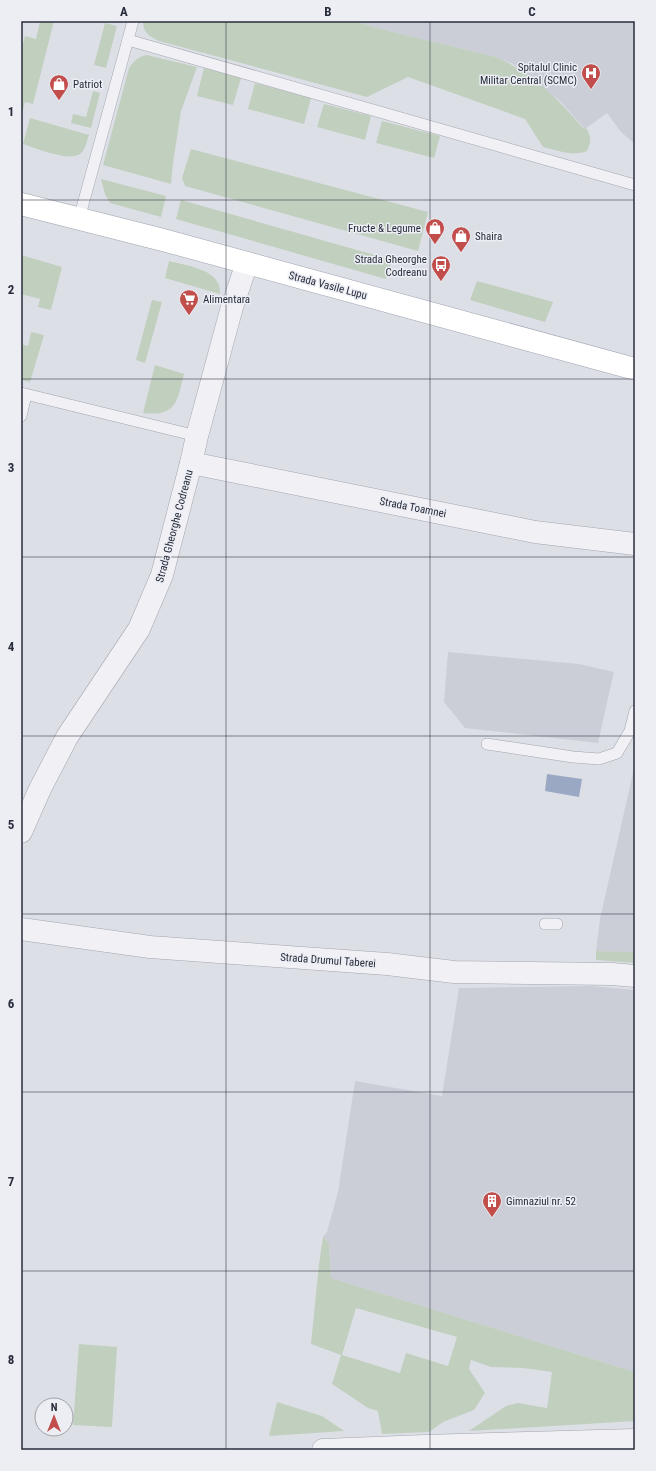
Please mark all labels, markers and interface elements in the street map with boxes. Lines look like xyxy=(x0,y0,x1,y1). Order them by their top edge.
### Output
text: A xyxy=(120,4,128,19)
text: B xyxy=(324,4,332,19)
text: C xyxy=(528,4,536,19)
place label: Spitalul Clinic Militar Central (SCMC) xyxy=(480,61,577,87)
hospital icon: Spitalul Clinic Militar Central (SCMC) xyxy=(580,62,602,90)
shop icon: Patriot xyxy=(48,73,70,101)
place label: Patriot xyxy=(73,78,102,91)
text: 1 xyxy=(8,104,14,119)
shop icon: Fructe & Legume xyxy=(424,217,446,245)
place label: Fructe & Legume xyxy=(348,222,421,235)
shop icon: Shaira xyxy=(450,225,472,253)
place label: Shaira xyxy=(475,230,502,243)
place label: Strada Gheorghe Codreanu xyxy=(355,253,427,279)
bus stop icon: Strada Gheorghe Codreanu xyxy=(430,254,452,282)
street label: Strada Vasile Lupu xyxy=(287,269,368,302)
text: 2 xyxy=(8,282,15,297)
supermarket icon: Alimentara xyxy=(178,288,200,316)
place label: Alimentara xyxy=(203,293,250,306)
text: 3 xyxy=(8,460,14,475)
street label: Strada Gheorghe Codreanu xyxy=(153,468,196,584)
street label: Strada Toamnei xyxy=(378,495,447,520)
text: 4 xyxy=(8,639,15,654)
text: 5 xyxy=(8,817,15,832)
street label: Strada Drumul Taberei xyxy=(280,951,376,970)
text: 6 xyxy=(8,996,15,1011)
text: 7 xyxy=(8,1174,15,1189)
building icon: Gimnaziul nr. 52 xyxy=(481,1190,503,1218)
place label: Gimnaziul nr. 52 xyxy=(506,1195,576,1208)
text: 8 xyxy=(8,1352,14,1367)
north arrow xyxy=(34,1397,74,1437)
text: N xyxy=(51,1401,58,1414)

